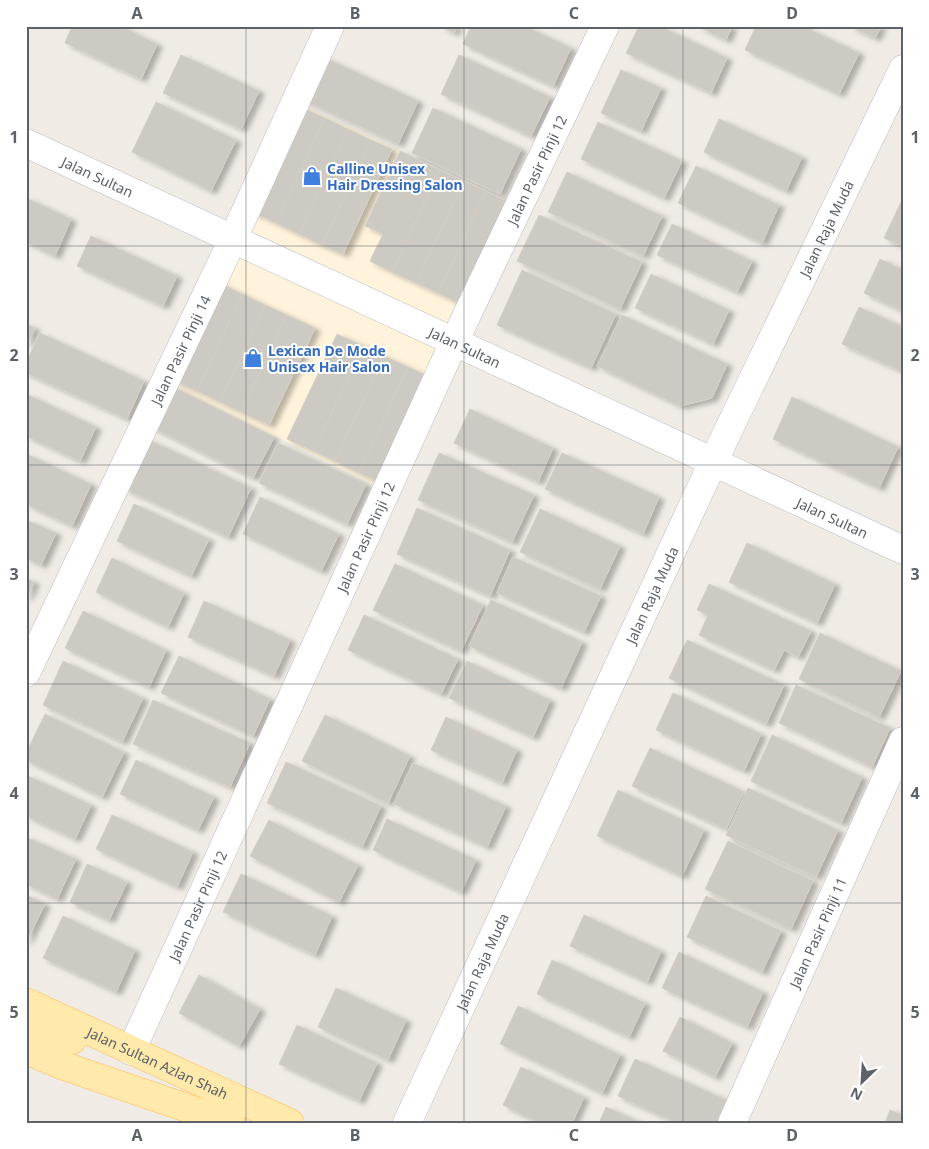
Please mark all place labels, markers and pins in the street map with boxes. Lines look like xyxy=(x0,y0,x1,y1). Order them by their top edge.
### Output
place label: Calline Unisex Hair Dressing Salon xyxy=(327,159,463,194)
shop icon: Calline Unisex Hair Dressing Salon xyxy=(301,165,323,187)
place label: Lexican De Mode Unisex Hair Salon xyxy=(268,341,390,376)
shop icon: Lexican De Mode Unisex Hair Salon xyxy=(242,347,264,369)

